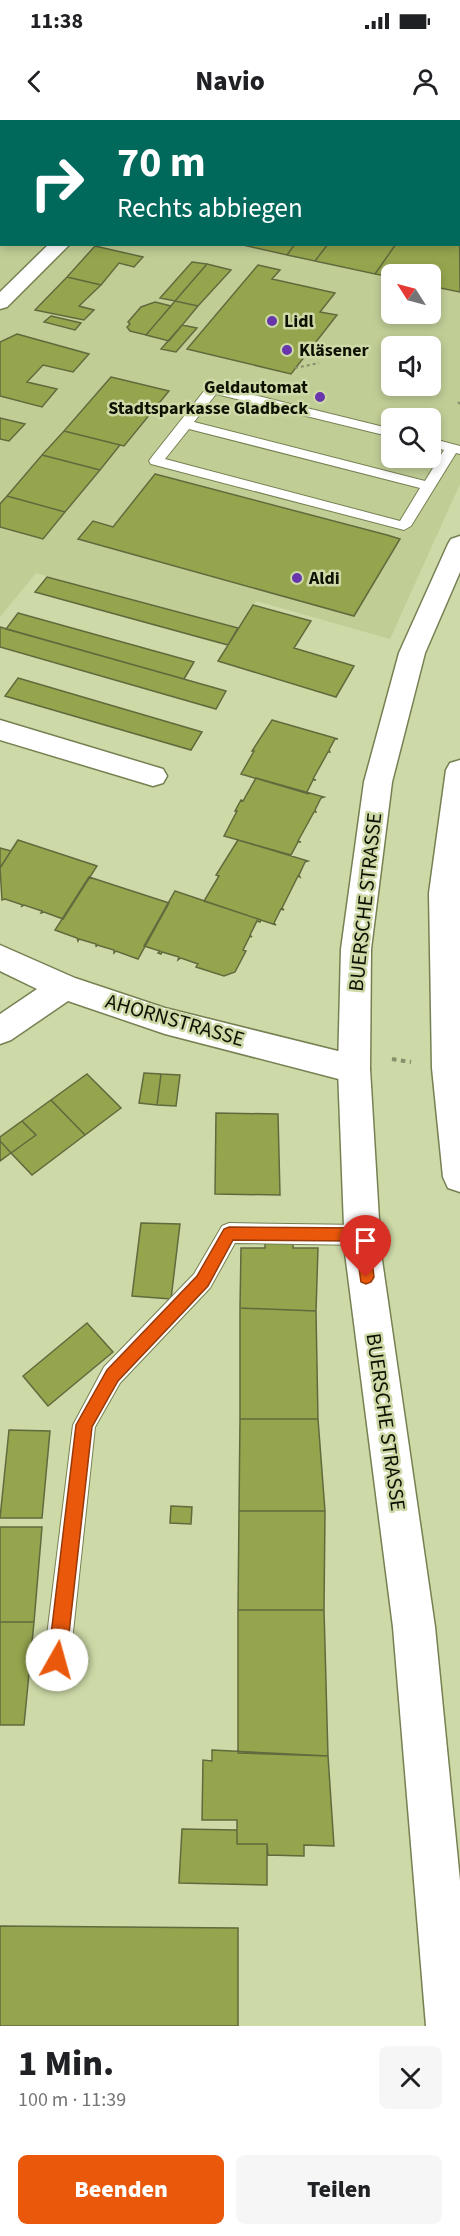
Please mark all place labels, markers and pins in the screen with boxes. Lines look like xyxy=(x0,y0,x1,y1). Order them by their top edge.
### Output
place label: Lidl xyxy=(284,309,314,334)
marker: Lidl xyxy=(265,314,279,328)
place label: Kläsener xyxy=(299,338,370,363)
marker: Kläsener xyxy=(280,343,294,357)
place label: Geldautomat Stadtsparkasse Gladbeck xyxy=(108,375,308,421)
marker: Geldautomat Stadtsparkasse Gladbeck xyxy=(313,390,327,404)
place label: Aldi xyxy=(308,566,340,591)
marker: Aldi xyxy=(290,571,304,585)
pin xyxy=(340,1215,391,1277)

